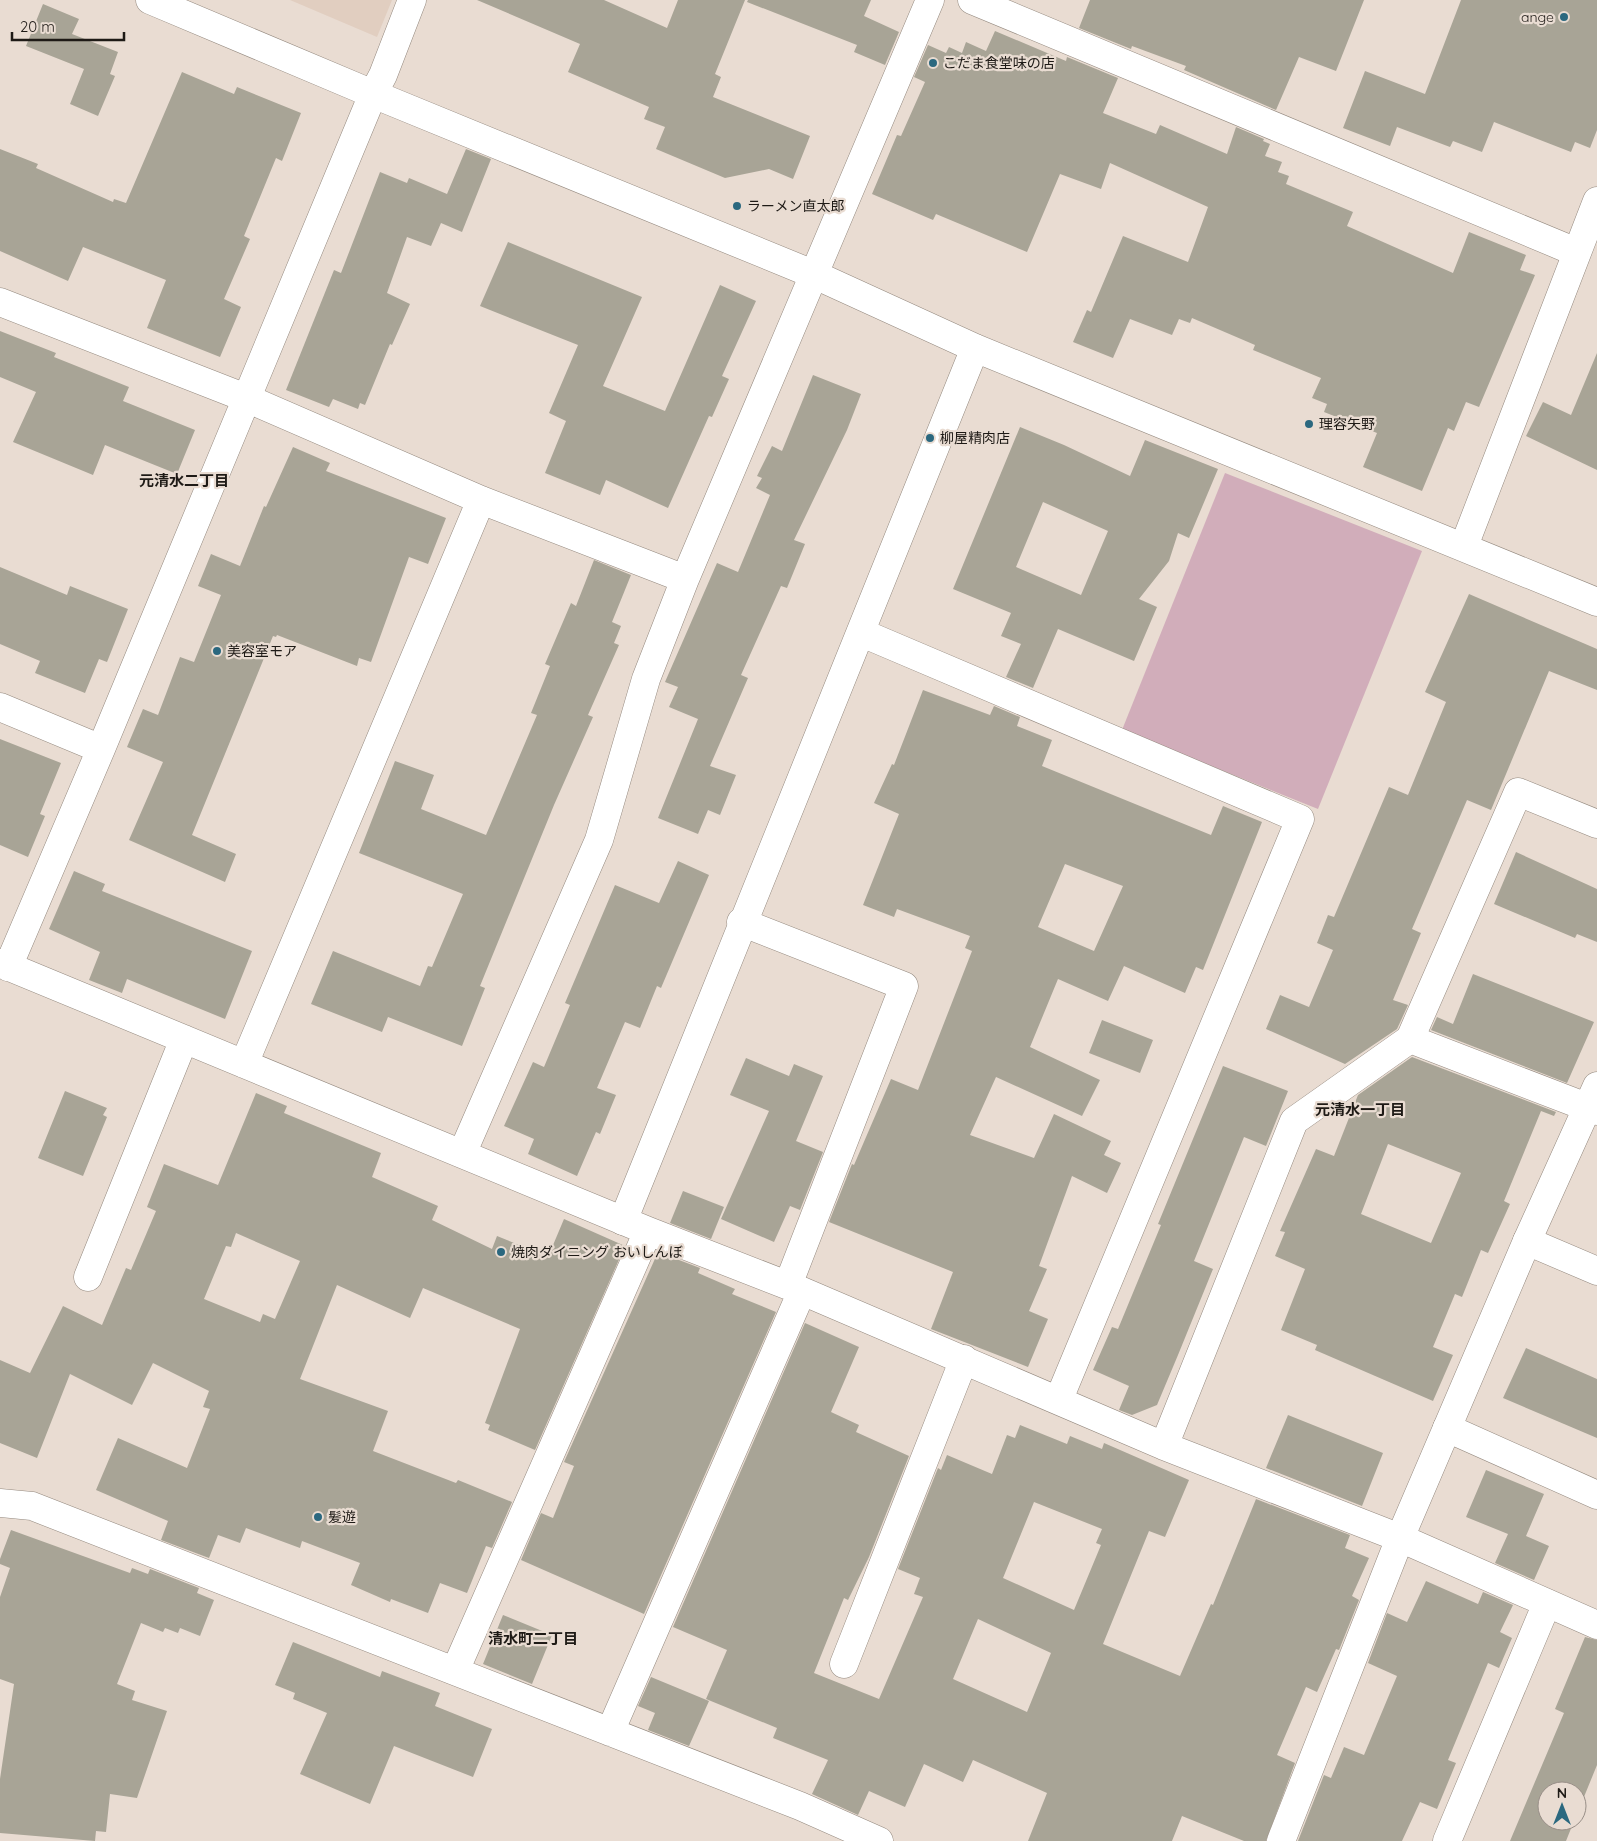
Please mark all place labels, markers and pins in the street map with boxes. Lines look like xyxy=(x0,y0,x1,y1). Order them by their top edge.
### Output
place label: ange xyxy=(1521,8,1554,26)
marker: ange xyxy=(1558,11,1570,23)
place label: こだま食堂味の店 xyxy=(943,54,1055,72)
marker: こだま食堂味の店 xyxy=(927,57,939,69)
place label: ラーメン直太郎 xyxy=(747,197,844,215)
marker: ラーメン直太郎 xyxy=(731,200,743,212)
place label: 理容矢野 xyxy=(1319,415,1375,433)
marker: 理容矢野 xyxy=(1303,418,1315,430)
place label: 柳屋精肉店 xyxy=(940,429,1010,447)
marker: 柳屋精肉店 xyxy=(924,432,936,444)
place label: 美容室モア xyxy=(227,642,297,660)
marker: 美容室モア xyxy=(211,645,223,657)
place label: 焼肉ダイニング おいしんぼ xyxy=(511,1243,683,1261)
marker: 焼肉ダイニング おいしんぼ xyxy=(495,1246,507,1258)
place label: 髪遊 xyxy=(328,1508,356,1526)
marker: 髪遊 xyxy=(312,1511,324,1523)

